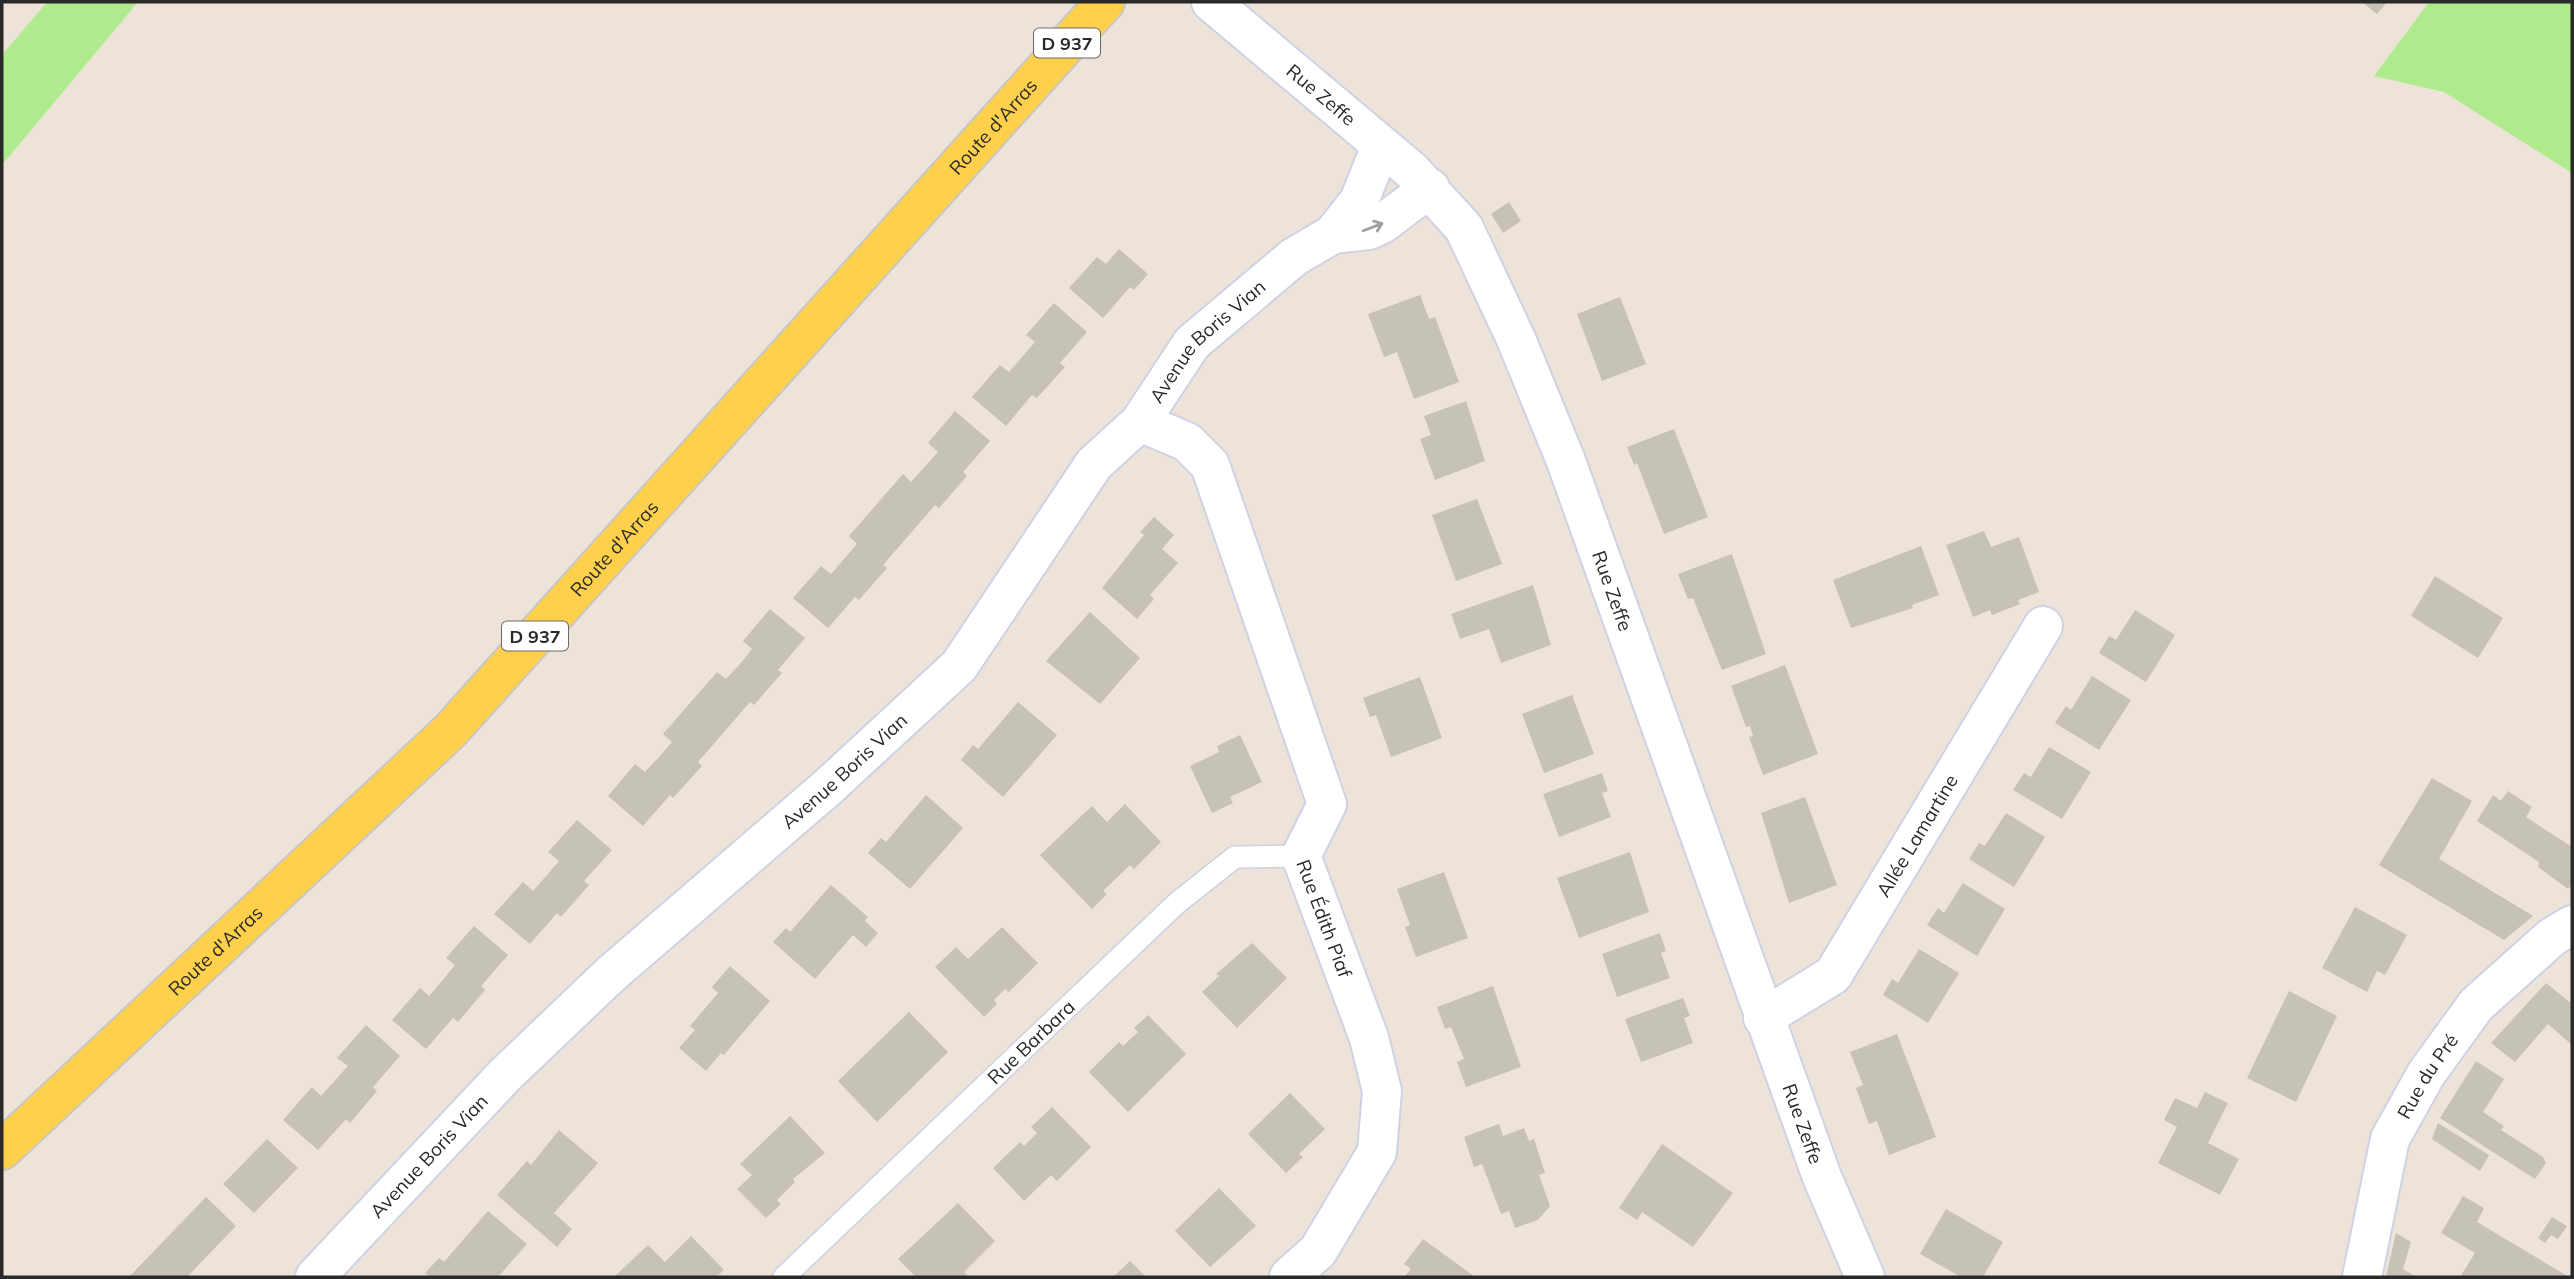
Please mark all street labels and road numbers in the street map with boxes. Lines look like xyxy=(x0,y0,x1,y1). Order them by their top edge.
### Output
road number: D 937 xyxy=(1034,28,1100,58)
street label: Rue Zeffe xyxy=(1282,59,1361,131)
street label: Route d'Arras xyxy=(944,74,1042,179)
street label: Avenue Boris Vian xyxy=(1144,274,1270,407)
street label: Route d'Arras xyxy=(565,495,663,601)
street label: Rue Zeffe xyxy=(1587,547,1638,634)
road number: D 937 xyxy=(502,622,568,650)
street label: Avenue Boris Vian xyxy=(776,708,912,834)
street label: Allée Lamartine xyxy=(1871,770,1963,901)
street label: Rue Édith Piaf xyxy=(1291,856,1357,981)
street label: Route d'Arras xyxy=(163,901,268,1001)
street label: Rue Barbara xyxy=(982,995,1080,1089)
street label: Rue du Pré xyxy=(2392,1029,2463,1123)
street label: Rue Zeffe xyxy=(1778,1080,1828,1167)
street label: Avenue Boris Vian xyxy=(365,1089,493,1223)

